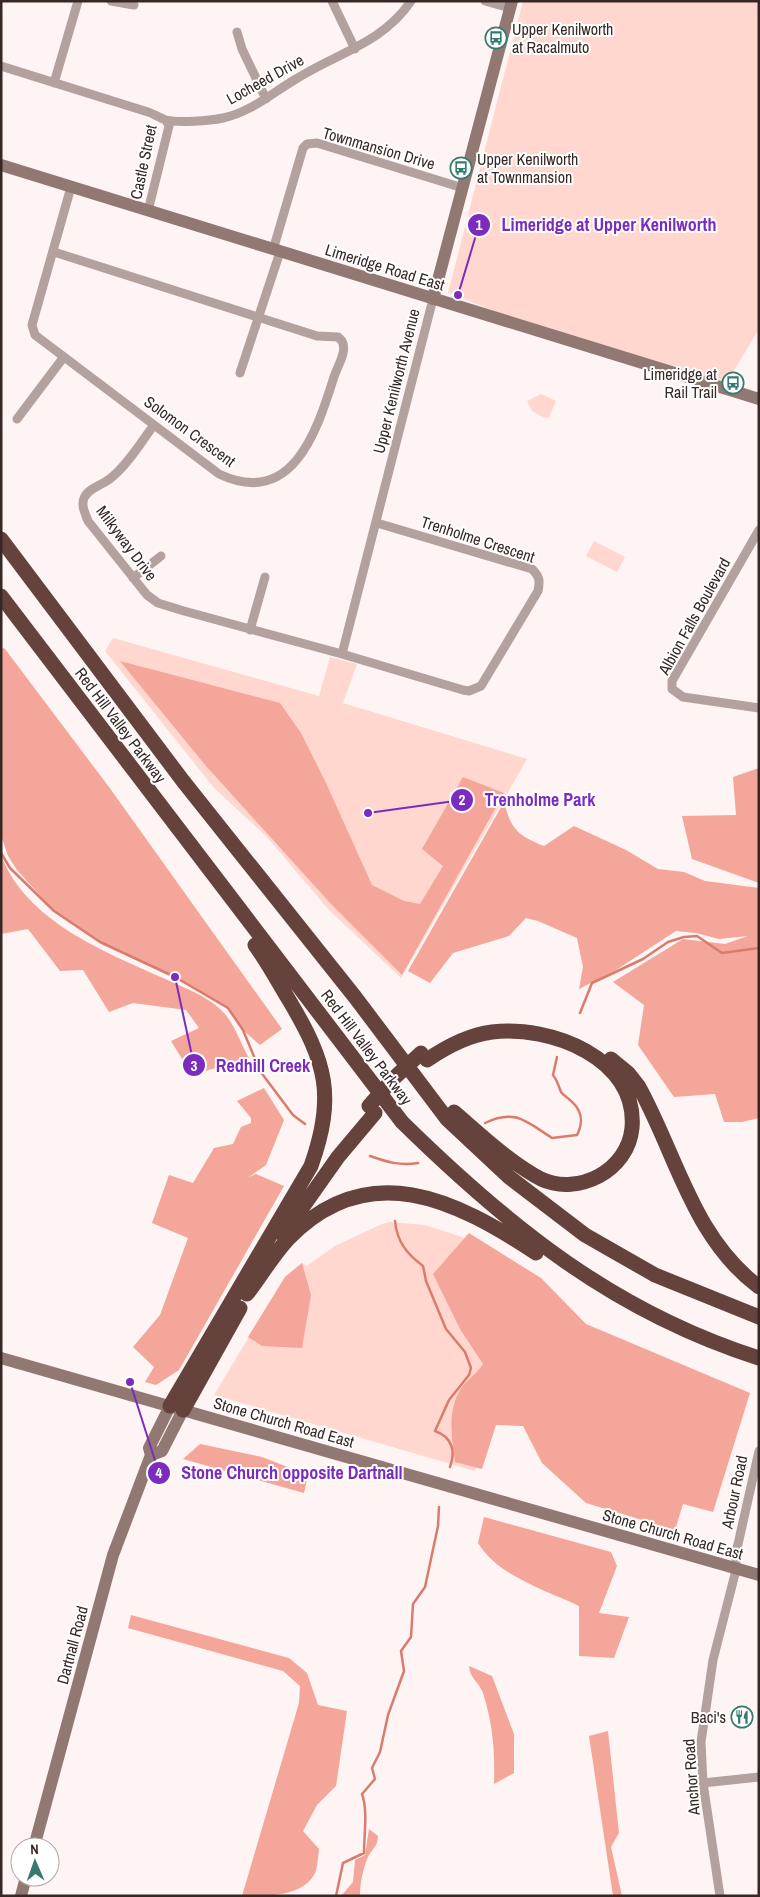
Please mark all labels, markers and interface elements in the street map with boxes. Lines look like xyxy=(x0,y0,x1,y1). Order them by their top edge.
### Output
place label: Upper Kenilworth at Racalmuto xyxy=(512,18,613,58)
bus stop icon: Upper Kenilworth at Racalmuto xyxy=(484,26,508,50)
street label: Locheed Drive xyxy=(222,49,308,109)
street label: Townmansion Drive xyxy=(320,121,438,175)
street label: Castle Street xyxy=(124,122,162,201)
place label: Upper Kenilworth at Townmansion xyxy=(477,148,578,188)
bus stop icon: Upper Kenilworth at Townmansion xyxy=(449,156,473,180)
callout: Limeridge at Upper Kenilworth xyxy=(466,208,726,241)
text: Limeridge at Upper Kenilworth xyxy=(502,212,716,237)
text: 1 xyxy=(476,214,483,235)
street label: Limeridge Road East xyxy=(323,238,448,296)
street label: Upper Kenilworth Avenue xyxy=(367,306,425,456)
place label: Limeridge at Rail Trail xyxy=(643,363,717,403)
bus stop icon: Limeridge at Rail Trail xyxy=(721,371,745,395)
street label: Solomon Crescent xyxy=(140,390,240,472)
street label: Milkyway Drive xyxy=(91,501,163,585)
street label: Trenholme Crescent xyxy=(418,510,538,568)
street label: Albion Falls Boulevard xyxy=(652,554,735,679)
street label: Red Hill Valley Parkway xyxy=(70,663,172,787)
callout: Trenholme Park xyxy=(449,783,605,816)
text: Trenholme Park xyxy=(485,787,596,812)
text: 2 xyxy=(459,789,466,810)
street label: Red Hill Valley Parkway xyxy=(316,985,418,1109)
callout: Redhill Creek xyxy=(181,1049,321,1082)
text: Redhill Creek xyxy=(216,1053,311,1078)
text: 3 xyxy=(191,1055,198,1076)
street label: Stone Church Road East xyxy=(211,1391,357,1453)
street label: Arbour Road xyxy=(715,1453,752,1532)
callout: Stone Church opposite Dartnall xyxy=(146,1456,413,1489)
text: Stone Church opposite Dartnall xyxy=(181,1460,403,1485)
text: 4 xyxy=(156,1462,163,1483)
street label: Stone Church Road East xyxy=(600,1503,746,1565)
street label: Dartnall Road xyxy=(51,1603,93,1687)
restaurant icon: Baci's xyxy=(730,1705,754,1729)
place label: Baci's xyxy=(691,1706,726,1728)
street label: Anchor Road xyxy=(677,1738,705,1817)
north arrow xyxy=(10,1837,60,1887)
text: N xyxy=(30,1840,39,1858)

